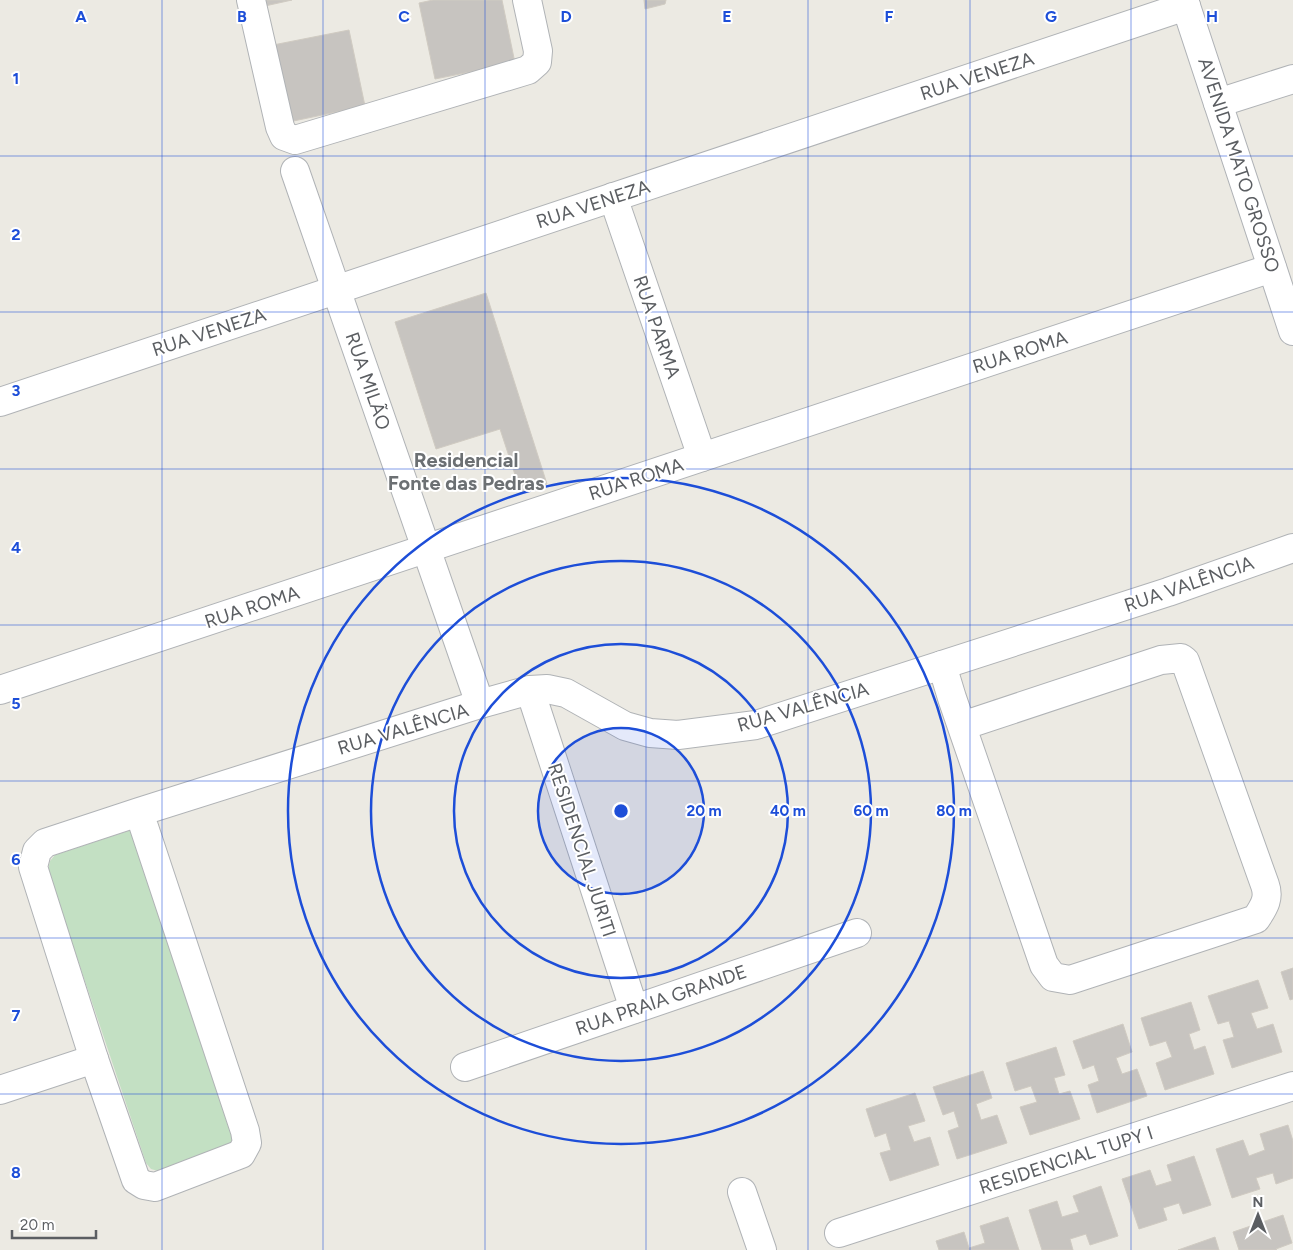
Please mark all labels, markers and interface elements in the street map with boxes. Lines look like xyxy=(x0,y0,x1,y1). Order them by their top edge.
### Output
text: A xyxy=(75,7,87,26)
text: B xyxy=(237,7,247,26)
text: C xyxy=(398,7,410,26)
text: D xyxy=(560,7,572,26)
text: E xyxy=(722,7,732,26)
text: F xyxy=(885,7,894,26)
text: G xyxy=(1045,7,1057,26)
text: H xyxy=(1206,7,1218,26)
street label: RUA VENEZA xyxy=(917,47,1037,105)
street label: AVENIDA MATO GROSSO xyxy=(1193,55,1285,275)
text: 1 xyxy=(13,69,19,88)
street label: RUA VENEZA xyxy=(533,175,653,233)
text: 2 xyxy=(11,225,21,244)
street label: RUA PARMA xyxy=(629,272,685,382)
street label: RUA VENEZA xyxy=(149,303,269,361)
street label: RUA ROMA xyxy=(970,326,1070,378)
street label: RUA MILÃO xyxy=(341,329,395,433)
text: 3 xyxy=(12,381,21,400)
district label: Residencial Fonte das Pedras xyxy=(388,448,544,495)
street label: RUA ROMA xyxy=(586,453,686,505)
text: 4 xyxy=(11,538,21,557)
street label: RUA VALÊNCIA xyxy=(1121,551,1257,617)
street label: RUA ROMA xyxy=(202,581,302,633)
street label: RUA VALÊNCIA xyxy=(735,677,871,737)
text: 5 xyxy=(11,694,21,713)
street label: RUA VALÊNCIA xyxy=(335,698,471,760)
street label: RESIDENCIAL JURITI xyxy=(543,760,621,940)
centre of rings xyxy=(612,802,630,820)
text: 20 m xyxy=(686,802,722,820)
text: 40 m xyxy=(770,802,806,820)
text: 60 m xyxy=(853,802,889,820)
text: 80 m xyxy=(936,802,972,820)
text: 6 xyxy=(11,850,21,869)
street label: RUA PRAIA GRANDE xyxy=(572,960,750,1040)
text: 7 xyxy=(12,1006,21,1025)
street label: RESIDENCIAL TUPY I xyxy=(976,1121,1156,1199)
text: 8 xyxy=(11,1163,21,1182)
north arrow xyxy=(1233,1190,1283,1240)
text: N xyxy=(1253,1194,1263,1211)
scale bar xyxy=(12,1208,96,1240)
text: 20 m xyxy=(20,1216,54,1234)

